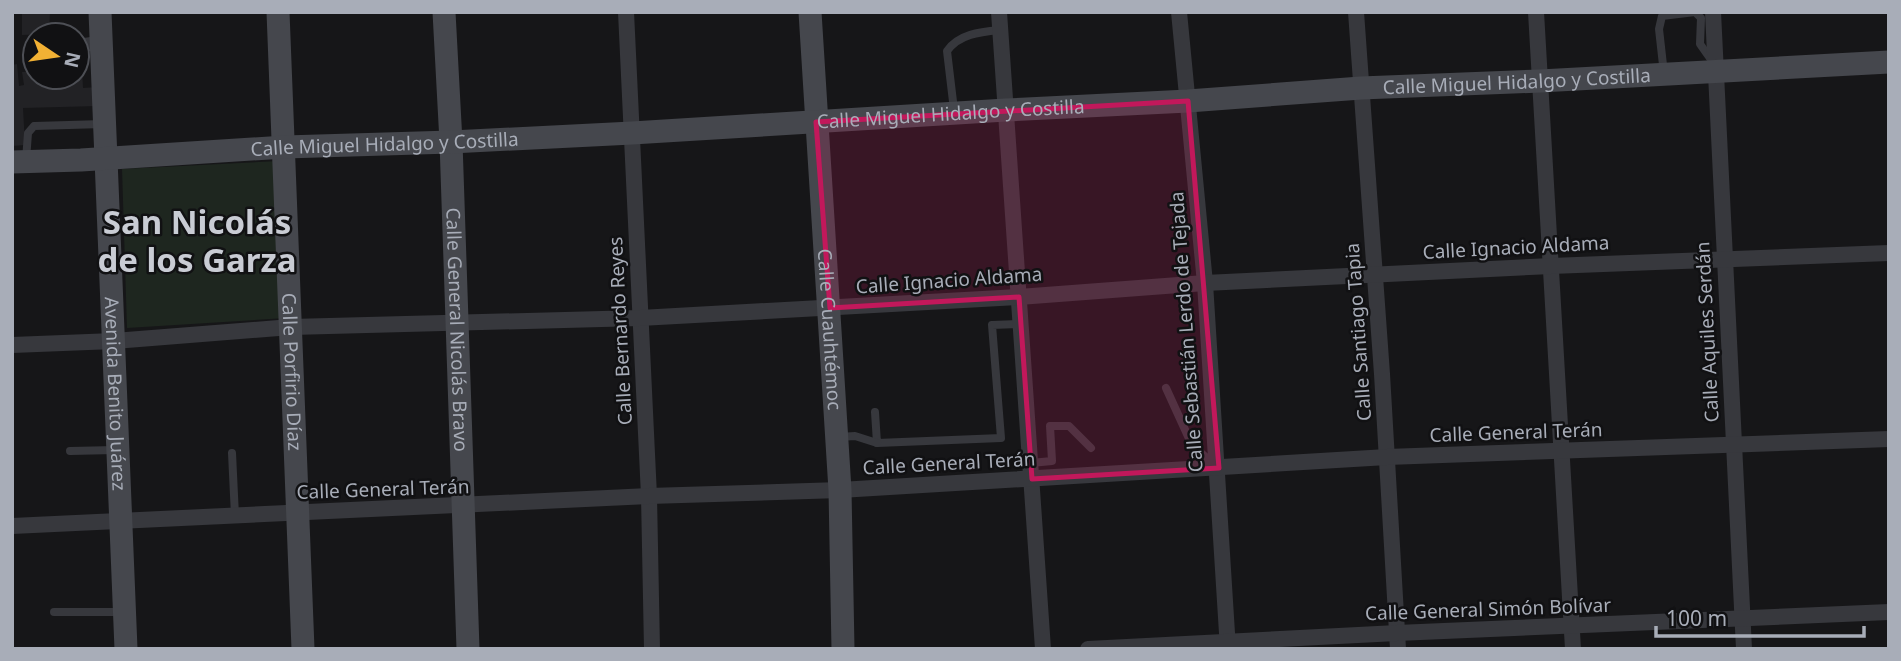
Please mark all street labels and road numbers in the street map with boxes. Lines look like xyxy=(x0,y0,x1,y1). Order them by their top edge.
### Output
street label: Calle Miguel Hidalgo y Costilla xyxy=(1382,62,1651,100)
street label: Calle Miguel Hidalgo y Costilla xyxy=(816,93,1085,135)
street label: Calle Miguel Hidalgo y Costilla xyxy=(250,126,519,162)
street label: Calle Sebastián Lerdo de Tejada xyxy=(1163,191,1209,473)
street label: Calle General Nicolás Bravo xyxy=(440,207,474,452)
street label: Calle Ignacio Aldama xyxy=(1422,229,1610,265)
street label: Calle Bernardo Reyes xyxy=(602,236,638,426)
street label: Calle Aquiles Serdán xyxy=(1689,241,1725,423)
street label: Calle Santiago Tapia xyxy=(1339,242,1377,422)
street label: Calle Cuauhtémoc xyxy=(812,248,848,411)
street label: Calle Ignacio Aldama xyxy=(855,261,1043,299)
street label: Calle Porfirio Díaz xyxy=(276,292,308,451)
street label: Avenida Benito Juárez xyxy=(99,296,133,491)
street label: Calle General Terán xyxy=(1429,416,1603,448)
street label: Calle General Terán xyxy=(862,445,1036,481)
street label: Calle General Terán xyxy=(296,473,470,505)
street label: Calle General Simón Bolívar xyxy=(1365,592,1612,626)

